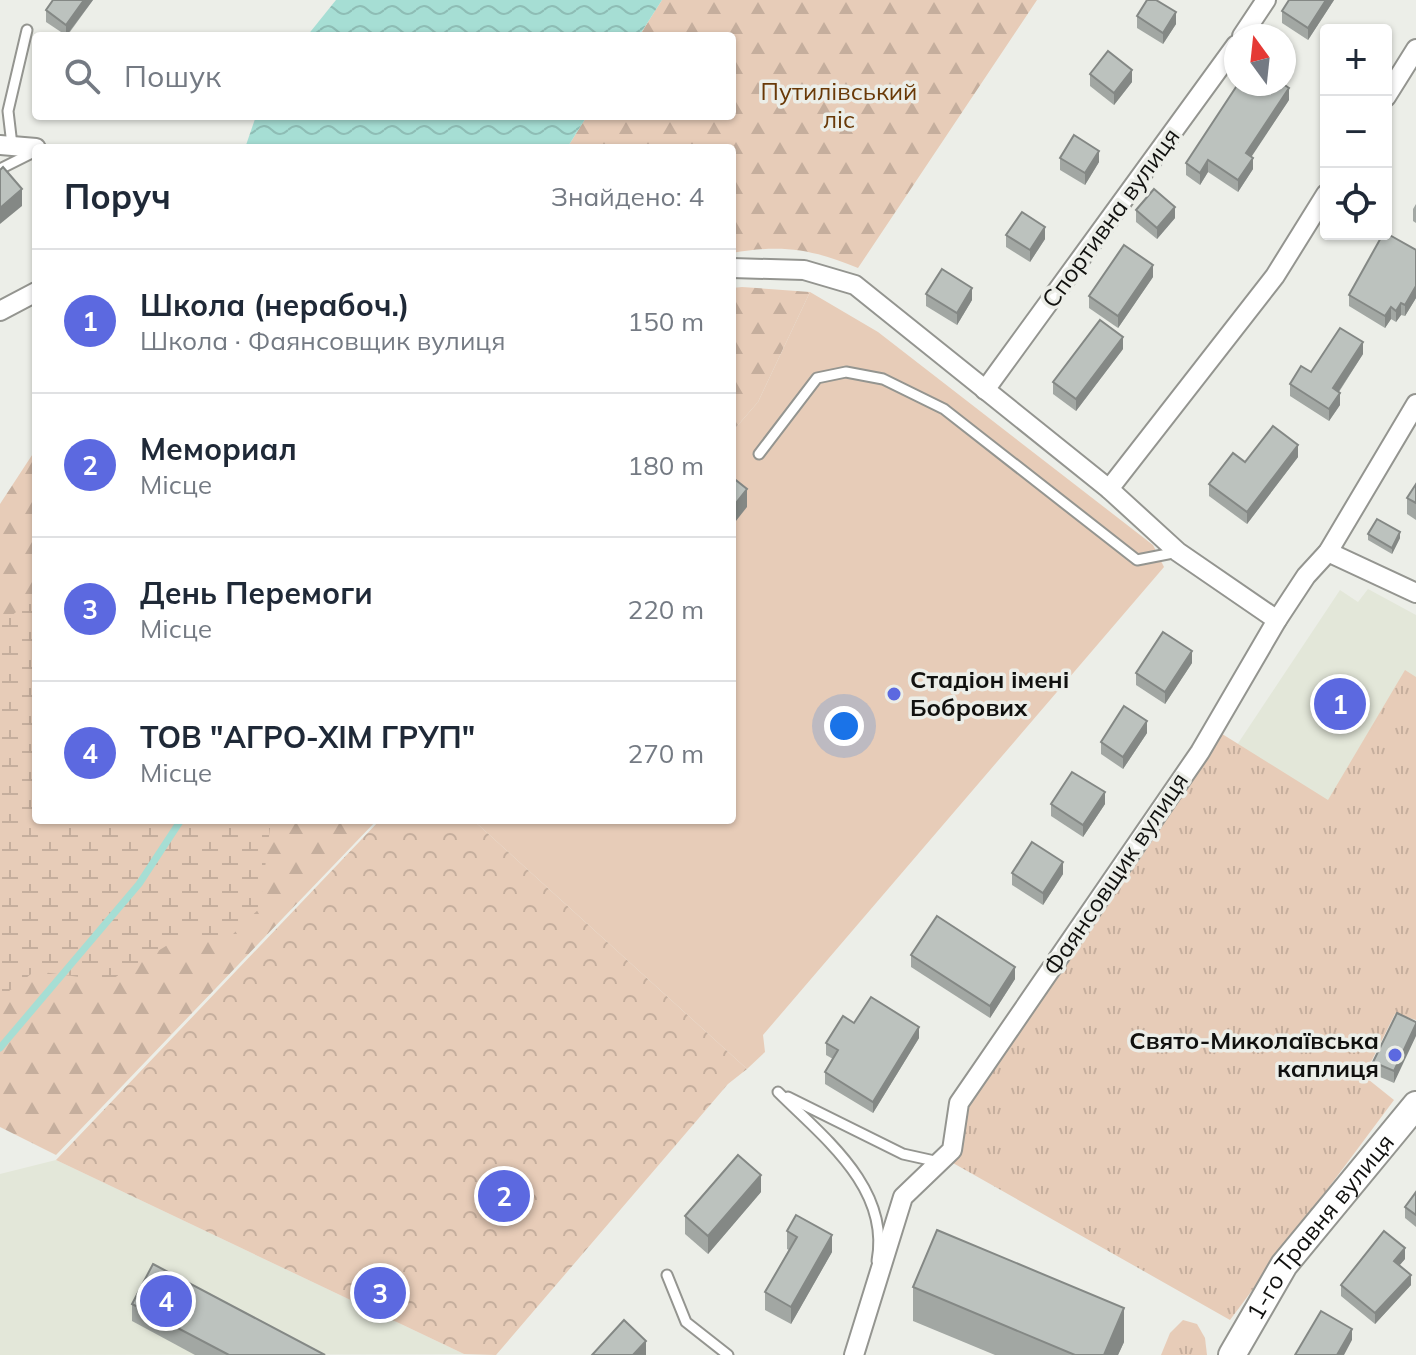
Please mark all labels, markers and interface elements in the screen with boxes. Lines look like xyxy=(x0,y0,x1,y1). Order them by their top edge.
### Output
north arrow xyxy=(1224,24,1296,96)
map controls xyxy=(1320,24,1392,240)
button: + xyxy=(1320,24,1392,96)
search box xyxy=(32,32,736,120)
icon: search xyxy=(60,54,104,98)
text: Пошук xyxy=(124,57,221,95)
park label: Путилівський ліс xyxy=(761,76,917,134)
button: − xyxy=(1320,96,1392,168)
street label: Спортивна вулиця xyxy=(1035,122,1186,313)
button: locate xyxy=(1320,168,1392,240)
text: Поруч xyxy=(64,175,171,218)
text: Знайдено: 4 xyxy=(551,180,704,213)
text: Школа (нерабоч.) xyxy=(140,286,410,324)
text: 1 xyxy=(82,305,98,338)
text: 150 m xyxy=(628,305,704,338)
text: Школа · Фаянсовщик вулиця xyxy=(140,324,506,357)
text: Мемориал xyxy=(140,430,297,468)
text: 2 xyxy=(82,449,98,482)
text: 180 m xyxy=(628,449,704,482)
text: Місце xyxy=(140,468,212,501)
text: День Перемоги xyxy=(140,574,373,612)
text: 3 xyxy=(82,593,98,626)
text: 220 m xyxy=(628,593,704,626)
text: Місце xyxy=(140,612,212,645)
place label: Стадіон імені Бобрових xyxy=(910,664,1069,722)
pin: 1 xyxy=(1314,674,1366,734)
marker: Стадіон імені Бобрових xyxy=(885,685,903,703)
your location xyxy=(824,706,864,746)
text: ТОВ "АГРО-ХІМ ГРУП" xyxy=(140,718,475,756)
text: 4 xyxy=(82,737,98,770)
text: 270 m xyxy=(628,737,704,770)
text: Місце xyxy=(140,756,212,789)
street label: Фаянсовщик вулиця xyxy=(1036,766,1194,980)
place label: Свято-Миколаївська каплиця xyxy=(1129,1025,1379,1083)
marker: Свято-Миколаївська каплиця xyxy=(1386,1046,1404,1064)
street label: 1-го Травня вулиця xyxy=(1239,1127,1400,1325)
pin: 2 xyxy=(478,1166,530,1226)
pin: 3 xyxy=(354,1263,406,1323)
pin: 4 xyxy=(140,1271,192,1331)

